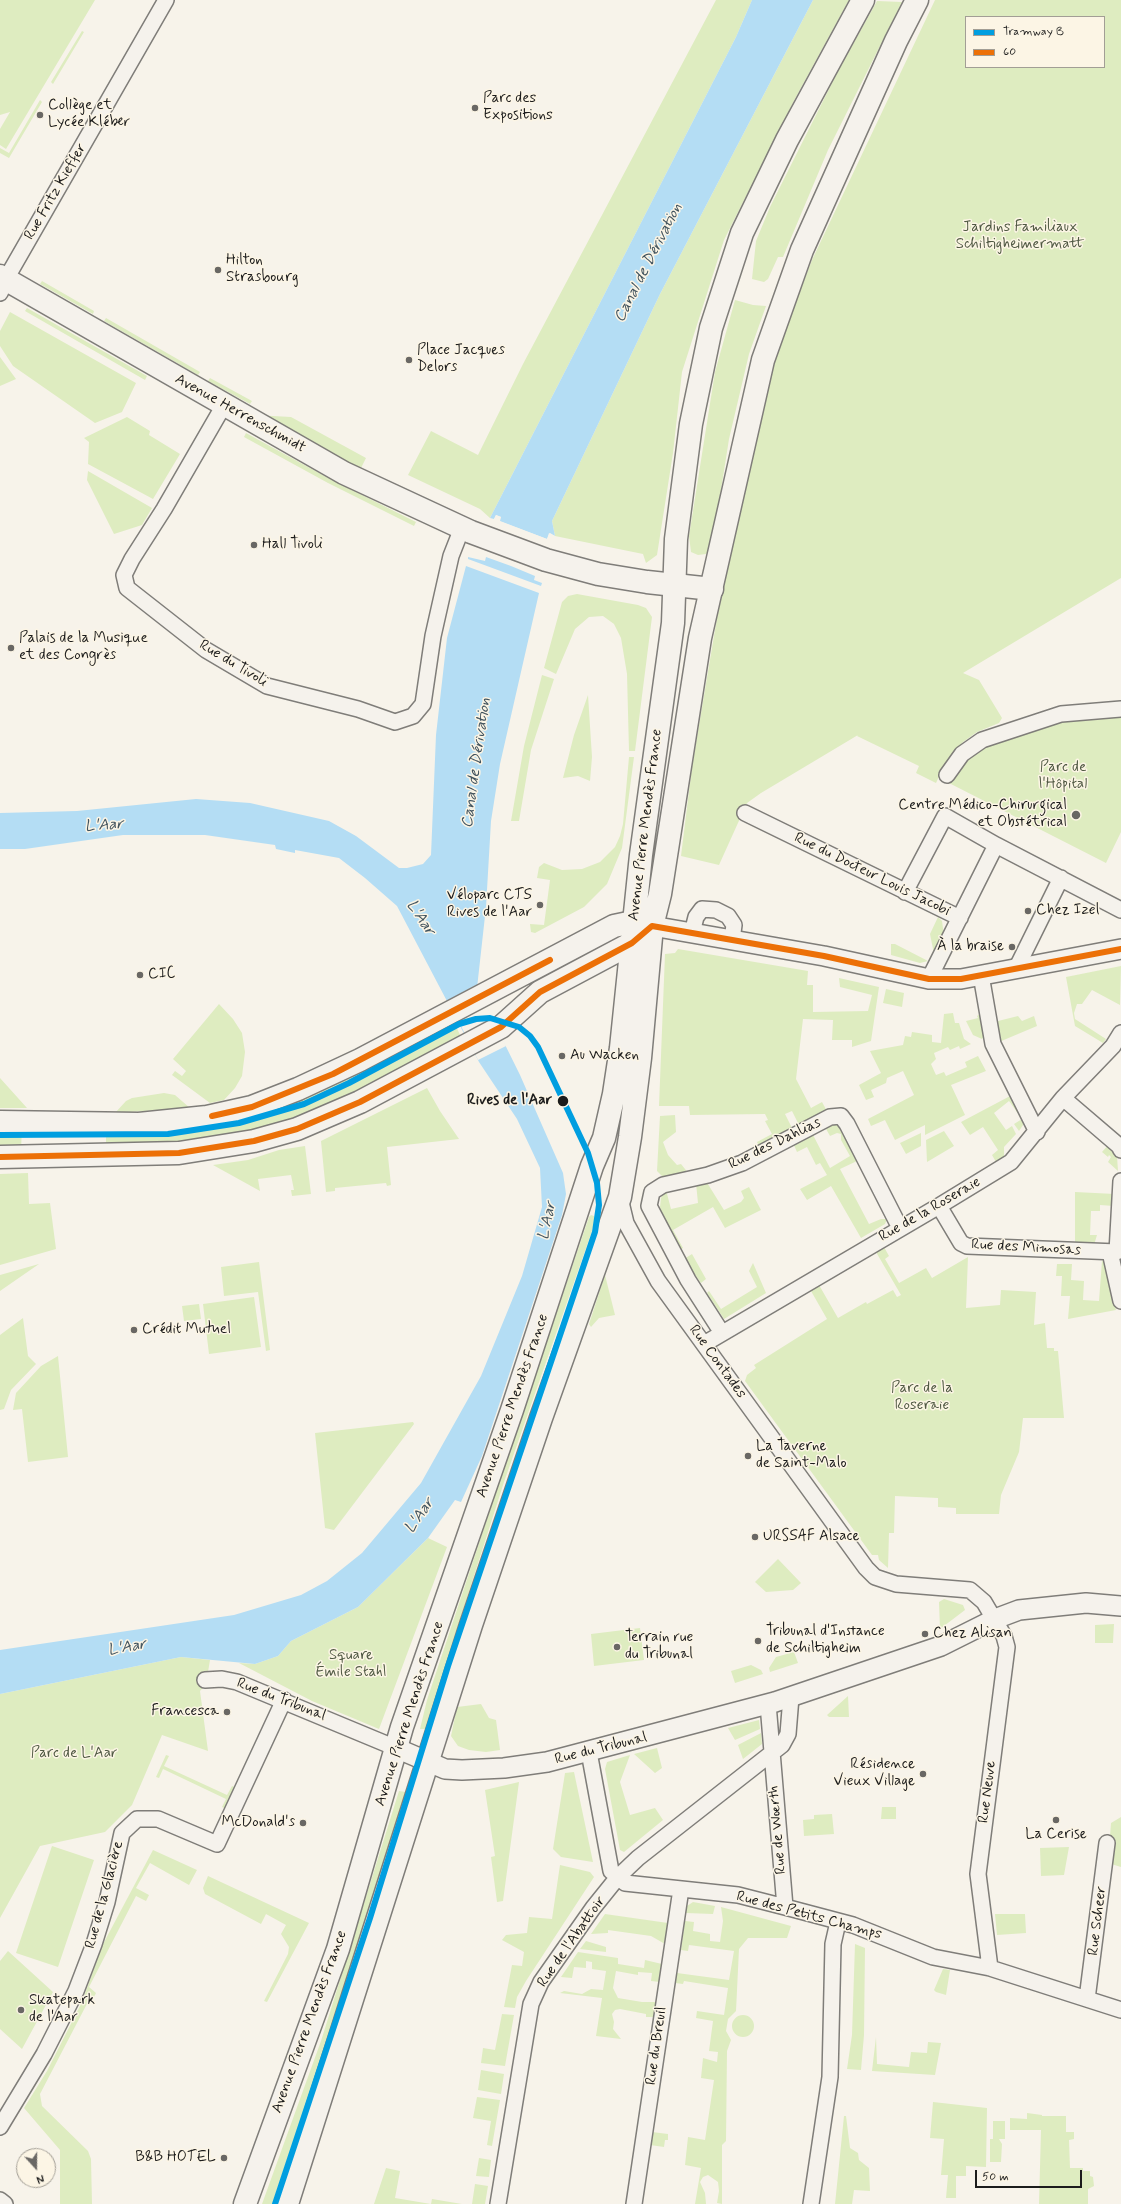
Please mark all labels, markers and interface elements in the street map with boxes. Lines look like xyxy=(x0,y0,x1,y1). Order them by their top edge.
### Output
legend xyxy=(965,16,1105,68)
text: Tramway B xyxy=(1003,24,1064,40)
text: 60 xyxy=(1003,44,1016,60)
place label: Parc des Expositions xyxy=(483,90,553,125)
place label: Collège et Lycée Kléber xyxy=(48,97,130,132)
marker: Parc des Expositions xyxy=(470,103,480,113)
marker: Collège et Lycée Kléber xyxy=(35,110,45,120)
street label: Rue Fritz Kieffer xyxy=(21,140,91,244)
water label: Canal de Dérivation xyxy=(611,200,687,326)
park label: Jardins Familiaux Schiltigheimermatt xyxy=(956,219,1084,254)
place label: Hilton Strasbourg xyxy=(226,252,299,287)
marker: Hilton Strasbourg xyxy=(213,265,223,275)
place label: Place Jacques Delors xyxy=(417,342,505,377)
marker: Place Jacques Delors xyxy=(404,355,414,365)
street label: Avenue Herrenschmidt xyxy=(171,371,309,457)
place label: Hall Tivoli xyxy=(262,536,323,554)
marker: Hall Tivoli xyxy=(249,540,259,550)
place label: Palais de la Musique et des Congrès xyxy=(19,630,148,665)
street label: Rue du Tivoli xyxy=(196,637,270,691)
marker: Palais de la Musique et des Congrès xyxy=(6,643,16,653)
water label: Canal de Dérivation xyxy=(458,697,496,829)
street label: Avenue Pierre Mendès France xyxy=(625,728,667,922)
park label: Parc de l'Hôpital xyxy=(1039,759,1087,794)
place label: Centre Médico-Chirurgical et Obstétrical xyxy=(898,797,1067,832)
marker: Centre Médico-Chirurgical et Obstétrical xyxy=(1070,809,1082,821)
water label: L'Aar xyxy=(84,815,124,837)
street label: Rue du Docteur Louis Jacobi xyxy=(791,829,953,921)
place label: Véloparc CTS Rives de l'Aar xyxy=(447,887,532,922)
water label: L'Aar xyxy=(401,897,439,939)
marker: Véloparc CTS Rives de l'Aar xyxy=(535,900,545,910)
place label: Chez Izel xyxy=(1036,902,1099,920)
marker: Chez Izel xyxy=(1023,906,1033,916)
place label: À la braise xyxy=(937,938,1004,956)
marker: À la braise xyxy=(1007,942,1017,952)
place label: CIC xyxy=(148,966,175,984)
marker: CIC xyxy=(135,970,145,980)
place label: Au Wacken xyxy=(570,1047,639,1065)
marker: Au Wacken xyxy=(557,1051,567,1061)
place label: Rives de l'Aar xyxy=(467,1092,552,1110)
marker: Rives de l'Aar xyxy=(556,1094,570,1108)
street label: Rue des Dahlias xyxy=(726,1114,824,1174)
street label: Rue de la Roseraie xyxy=(876,1174,984,1246)
water label: L'Aar xyxy=(535,1200,561,1242)
street label: Rue des Mimosas xyxy=(971,1236,1081,1260)
street label: Avenue Pierre Mendès France xyxy=(473,1312,553,1500)
place label: Crédit Mutuel xyxy=(142,1321,231,1339)
street label: Rue Contades xyxy=(684,1322,750,1402)
marker: Crédit Mutuel xyxy=(129,1325,139,1335)
park label: Parc de la Roseraie xyxy=(891,1380,953,1415)
place label: La Taverne de Saint-Malo xyxy=(756,1438,847,1473)
marker: La Taverne de Saint-Malo xyxy=(743,1451,753,1461)
water label: L'Aar xyxy=(401,1495,439,1537)
place label: URSSAF Alsace xyxy=(763,1528,860,1546)
marker: URSSAF Alsace xyxy=(750,1532,760,1542)
street label: Avenue Pierre Mendès France xyxy=(372,1619,448,1809)
place label: Tribunal d'Instance de Schiltigheim xyxy=(766,1623,885,1658)
place label: Chez Alisan xyxy=(933,1625,1012,1643)
place label: Terrain rue du Tribunal xyxy=(625,1629,693,1664)
marker: Chez Alisan xyxy=(920,1629,930,1639)
water label: L'Aar xyxy=(106,1635,148,1661)
marker: Tribunal d'Instance de Schiltigheim xyxy=(753,1636,763,1646)
marker: Terrain rue du Tribunal xyxy=(612,1642,622,1652)
park label: Square Émile Stahl xyxy=(315,1647,387,1682)
street label: Rue du Tribunal xyxy=(234,1675,328,1725)
place label: Francesca xyxy=(151,1703,219,1721)
marker: Francesca xyxy=(222,1707,232,1717)
street label: Rue du Tribunal xyxy=(553,1729,649,1769)
park label: Parc de L'Aar xyxy=(31,1745,117,1763)
place label: Résidence Vieux Village xyxy=(834,1756,915,1791)
street label: Rue Neuve xyxy=(975,1760,1001,1824)
marker: Résidence Vieux Village xyxy=(918,1769,928,1779)
street label: Rue de Wœrth xyxy=(765,1785,791,1875)
place label: McDonald's xyxy=(221,1814,295,1832)
marker: La Cerise xyxy=(1051,1815,1061,1825)
marker: McDonald's xyxy=(298,1818,308,1828)
place label: La Cerise xyxy=(1025,1826,1087,1844)
street label: Rue de la Glacière xyxy=(82,1839,128,1951)
street label: Rue Scheer xyxy=(1085,1885,1111,1957)
street label: Rue des Petits Champs xyxy=(734,1888,884,1944)
street label: Rue de l'Abattoir xyxy=(534,1893,610,1991)
street label: Avenue Pierre Mendès France xyxy=(269,1928,351,2116)
place label: Skatepark de l'Aar xyxy=(29,1992,95,2027)
marker: Skatepark de l'Aar xyxy=(16,2005,26,2015)
street label: Rue du Breuil xyxy=(643,2006,671,2086)
north arrow xyxy=(16,2148,56,2188)
place label: B&B HOTEL xyxy=(135,2149,216,2167)
marker: B&B HOTEL xyxy=(219,2153,229,2163)
scale bar xyxy=(977,2162,1084,2188)
text: 50 m xyxy=(982,2169,1009,2185)
text: N xyxy=(34,2170,46,2186)

